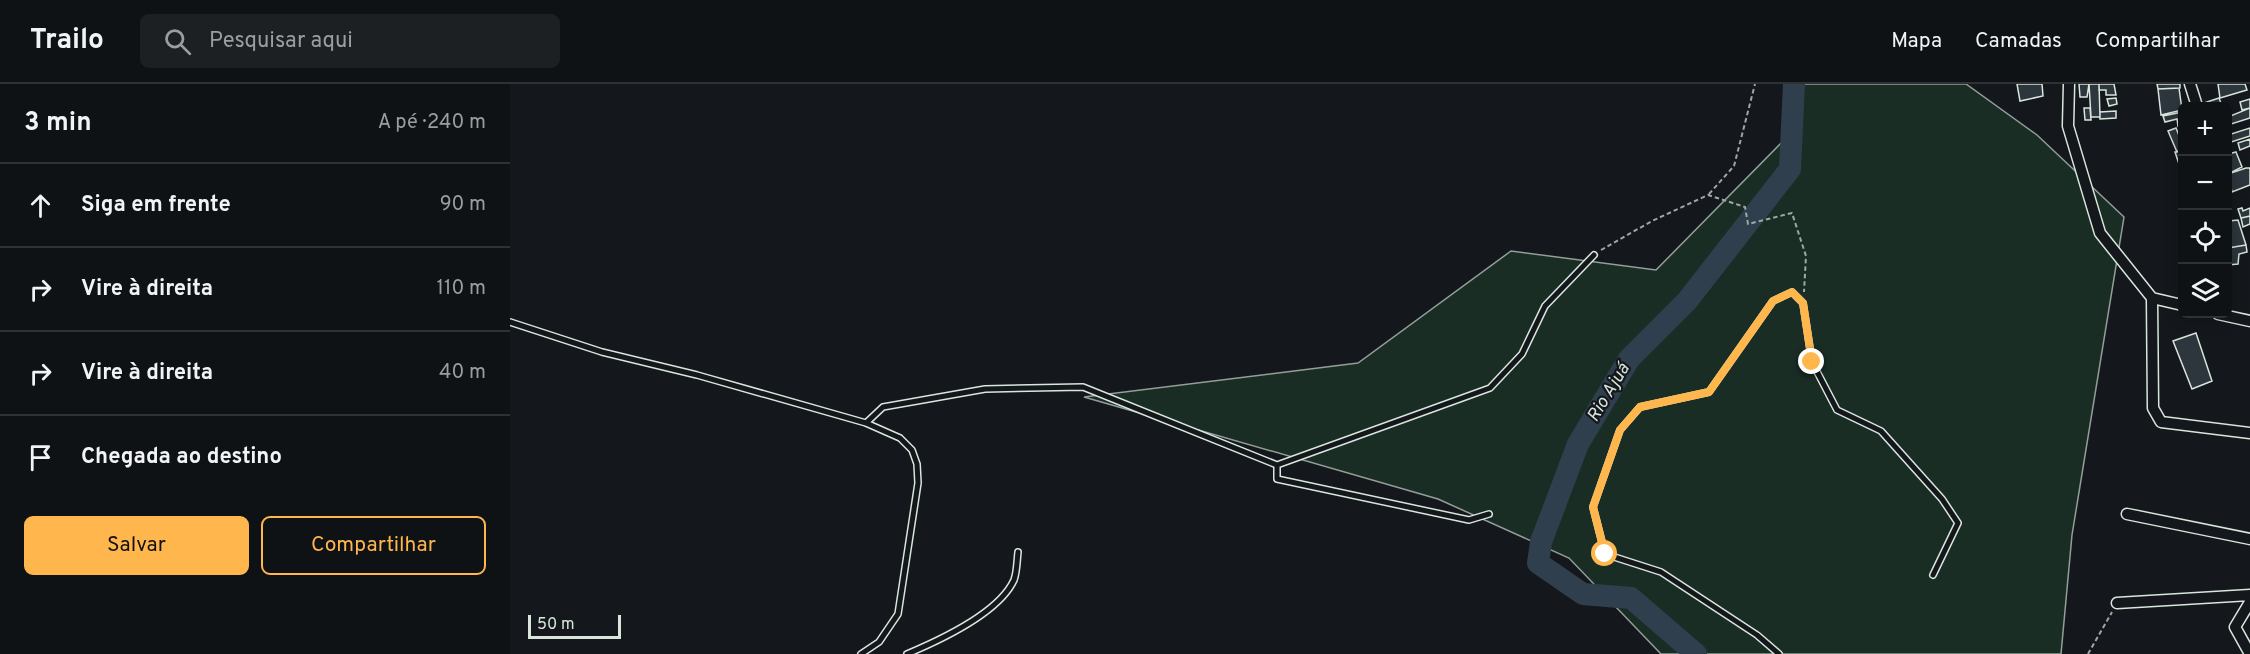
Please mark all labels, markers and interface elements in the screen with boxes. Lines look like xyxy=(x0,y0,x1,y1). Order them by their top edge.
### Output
search box xyxy=(140,14,560,68)
text: Trailo xyxy=(30,23,104,59)
icon: search xyxy=(161,25,194,58)
text: Pesquisar aqui xyxy=(209,28,353,55)
text: Mapa xyxy=(1891,28,1942,55)
text: Camadas xyxy=(1975,28,2062,55)
text: Compartilhar xyxy=(2095,28,2220,55)
map controls xyxy=(2178,102,2232,318)
button: + xyxy=(2178,102,2232,156)
text: 3 min xyxy=(24,107,92,140)
text: A pé · 240 m xyxy=(378,110,486,136)
button: − xyxy=(2178,156,2232,210)
icon: ahead xyxy=(24,189,57,222)
text: Siga em frente xyxy=(81,192,231,219)
text: 90 m xyxy=(440,192,486,218)
button: locate xyxy=(2178,210,2232,264)
button: layers xyxy=(2178,264,2232,318)
icon: right xyxy=(24,273,57,306)
text: Vire à direita xyxy=(81,276,213,303)
text: 110 m xyxy=(437,276,486,302)
route end xyxy=(1798,348,1824,374)
icon: right xyxy=(24,357,57,390)
water label: Rio Ajuá xyxy=(1582,358,1636,427)
text: Vire à direita xyxy=(81,360,213,387)
text: 40 m xyxy=(439,360,486,386)
icon: arrive xyxy=(24,441,57,474)
text: Chegada ao destino xyxy=(81,444,282,471)
button: Salvar xyxy=(24,516,249,575)
button: Compartilhar xyxy=(261,516,486,575)
route start xyxy=(1591,540,1617,566)
scale bar xyxy=(528,612,621,640)
text: 50 m xyxy=(537,615,575,635)

